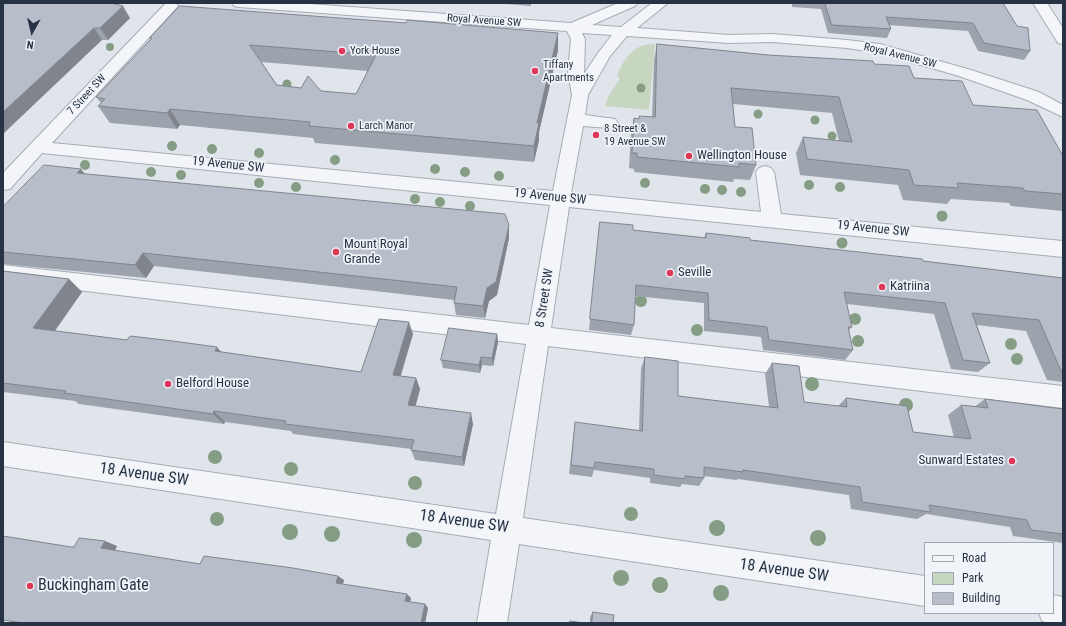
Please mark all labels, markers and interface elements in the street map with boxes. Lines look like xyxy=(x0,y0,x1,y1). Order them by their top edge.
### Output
north arrow xyxy=(12,12,52,52)
street label: Royal Avenue SW xyxy=(446,12,522,30)
text: N xyxy=(26,37,35,51)
street label: Royal Avenue SW xyxy=(862,41,938,71)
place label: York House xyxy=(350,44,400,58)
marker: York House xyxy=(337,46,347,56)
place label: Tiffany Apartments xyxy=(543,58,594,84)
marker: Tiffany Apartments xyxy=(530,66,540,76)
street label: 7 Street SW xyxy=(65,72,109,118)
place label: Larch Manor xyxy=(359,119,413,133)
marker: Larch Manor xyxy=(346,121,356,131)
place label: 8 Street & 19 Avenue SW xyxy=(604,122,666,148)
marker: 8 Street & 19 Avenue SW xyxy=(591,130,601,140)
place label: Wellington House xyxy=(697,148,787,164)
marker: Wellington House xyxy=(684,151,694,161)
street label: 19 Avenue SW xyxy=(191,153,265,177)
street label: 19 Avenue SW xyxy=(513,185,587,209)
street label: 19 Avenue SW xyxy=(836,217,910,241)
place label: Mount Royal Grande xyxy=(344,237,408,268)
marker: Mount Royal Grande xyxy=(331,247,341,257)
place label: Seville xyxy=(678,265,711,281)
street label: 8 Street SW xyxy=(533,267,557,329)
marker: Seville xyxy=(665,268,675,278)
place label: Katriina xyxy=(890,279,930,295)
marker: Katriina xyxy=(877,282,887,292)
place label: Belford House xyxy=(176,376,249,392)
marker: Belford House xyxy=(163,379,173,389)
place label: Sunward Estates xyxy=(918,453,1004,469)
marker: Sunward Estates xyxy=(1007,456,1017,466)
street label: 18 Avenue SW xyxy=(98,459,190,491)
street label: 18 Avenue SW xyxy=(418,506,510,538)
legend xyxy=(924,542,1054,614)
text: Road xyxy=(962,551,986,565)
street label: 18 Avenue SW xyxy=(738,555,830,587)
text: Park xyxy=(962,571,983,585)
place label: Buckingham Gate xyxy=(38,576,149,596)
marker: Buckingham Gate xyxy=(25,581,35,591)
text: Building xyxy=(962,591,1000,605)

